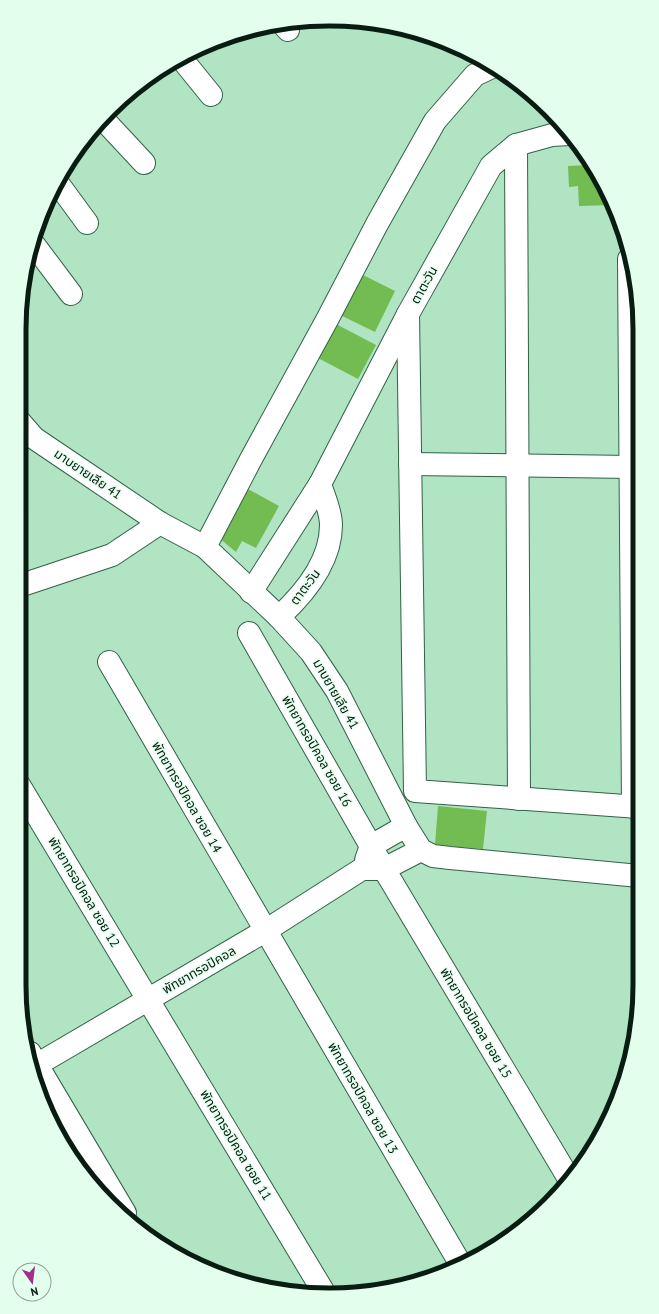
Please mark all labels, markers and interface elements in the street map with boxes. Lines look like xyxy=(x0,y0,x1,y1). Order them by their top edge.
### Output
street label: ตาตะวัน xyxy=(407,263,441,307)
street label: มาบยายเลีย 41 xyxy=(51,445,125,503)
street label: ตาตะวัน xyxy=(286,566,324,608)
street label: มาบยายเลีย 41 xyxy=(309,656,363,732)
street label: พัทยาทรอปิคอล ซอย 16 xyxy=(278,692,356,810)
street label: พัทยาทรอปิคอล ซอย 14 xyxy=(148,738,226,856)
street label: พัทยาทรอปิคอล ซอย 12 xyxy=(44,834,124,950)
street label: พัทยาทรอปิคอล xyxy=(159,942,239,998)
street label: พัทยาทรอปิคอล ซอย 15 xyxy=(436,965,516,1081)
street label: พัทยาทรอปิคอล ซอย 13 xyxy=(324,1039,402,1157)
street label: พัทยาทรอปิคอล ซอย 11 xyxy=(196,1087,276,1203)
north arrow xyxy=(12,1262,52,1302)
text: N xyxy=(29,1284,40,1299)

